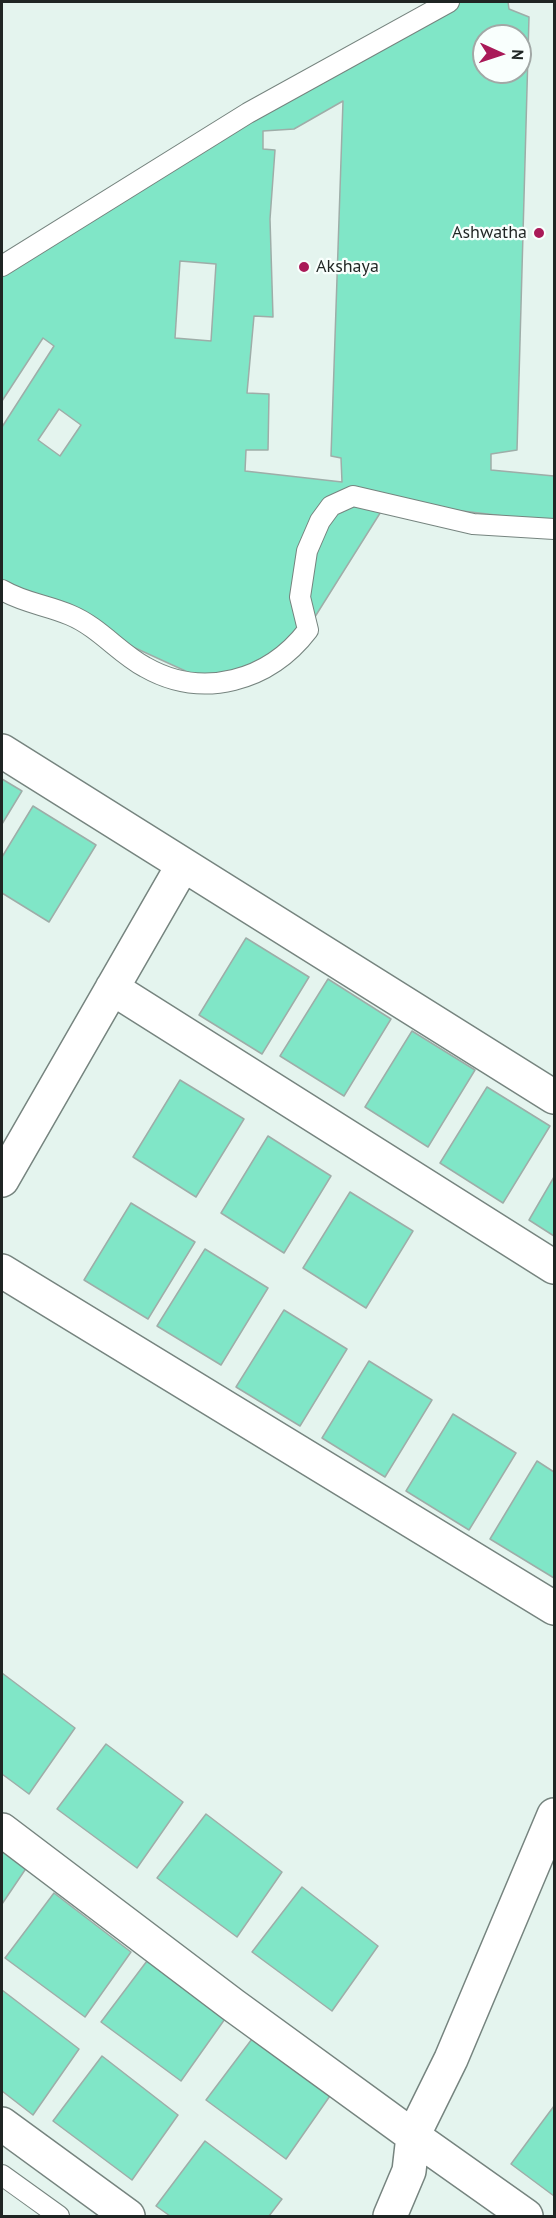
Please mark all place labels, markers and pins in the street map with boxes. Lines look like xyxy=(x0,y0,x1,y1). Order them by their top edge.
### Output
place label: Ashwatha xyxy=(452,222,527,244)
marker: Ashwatha xyxy=(532,226,546,240)
place label: Akshaya xyxy=(316,256,379,278)
marker: Akshaya xyxy=(297,260,311,274)

